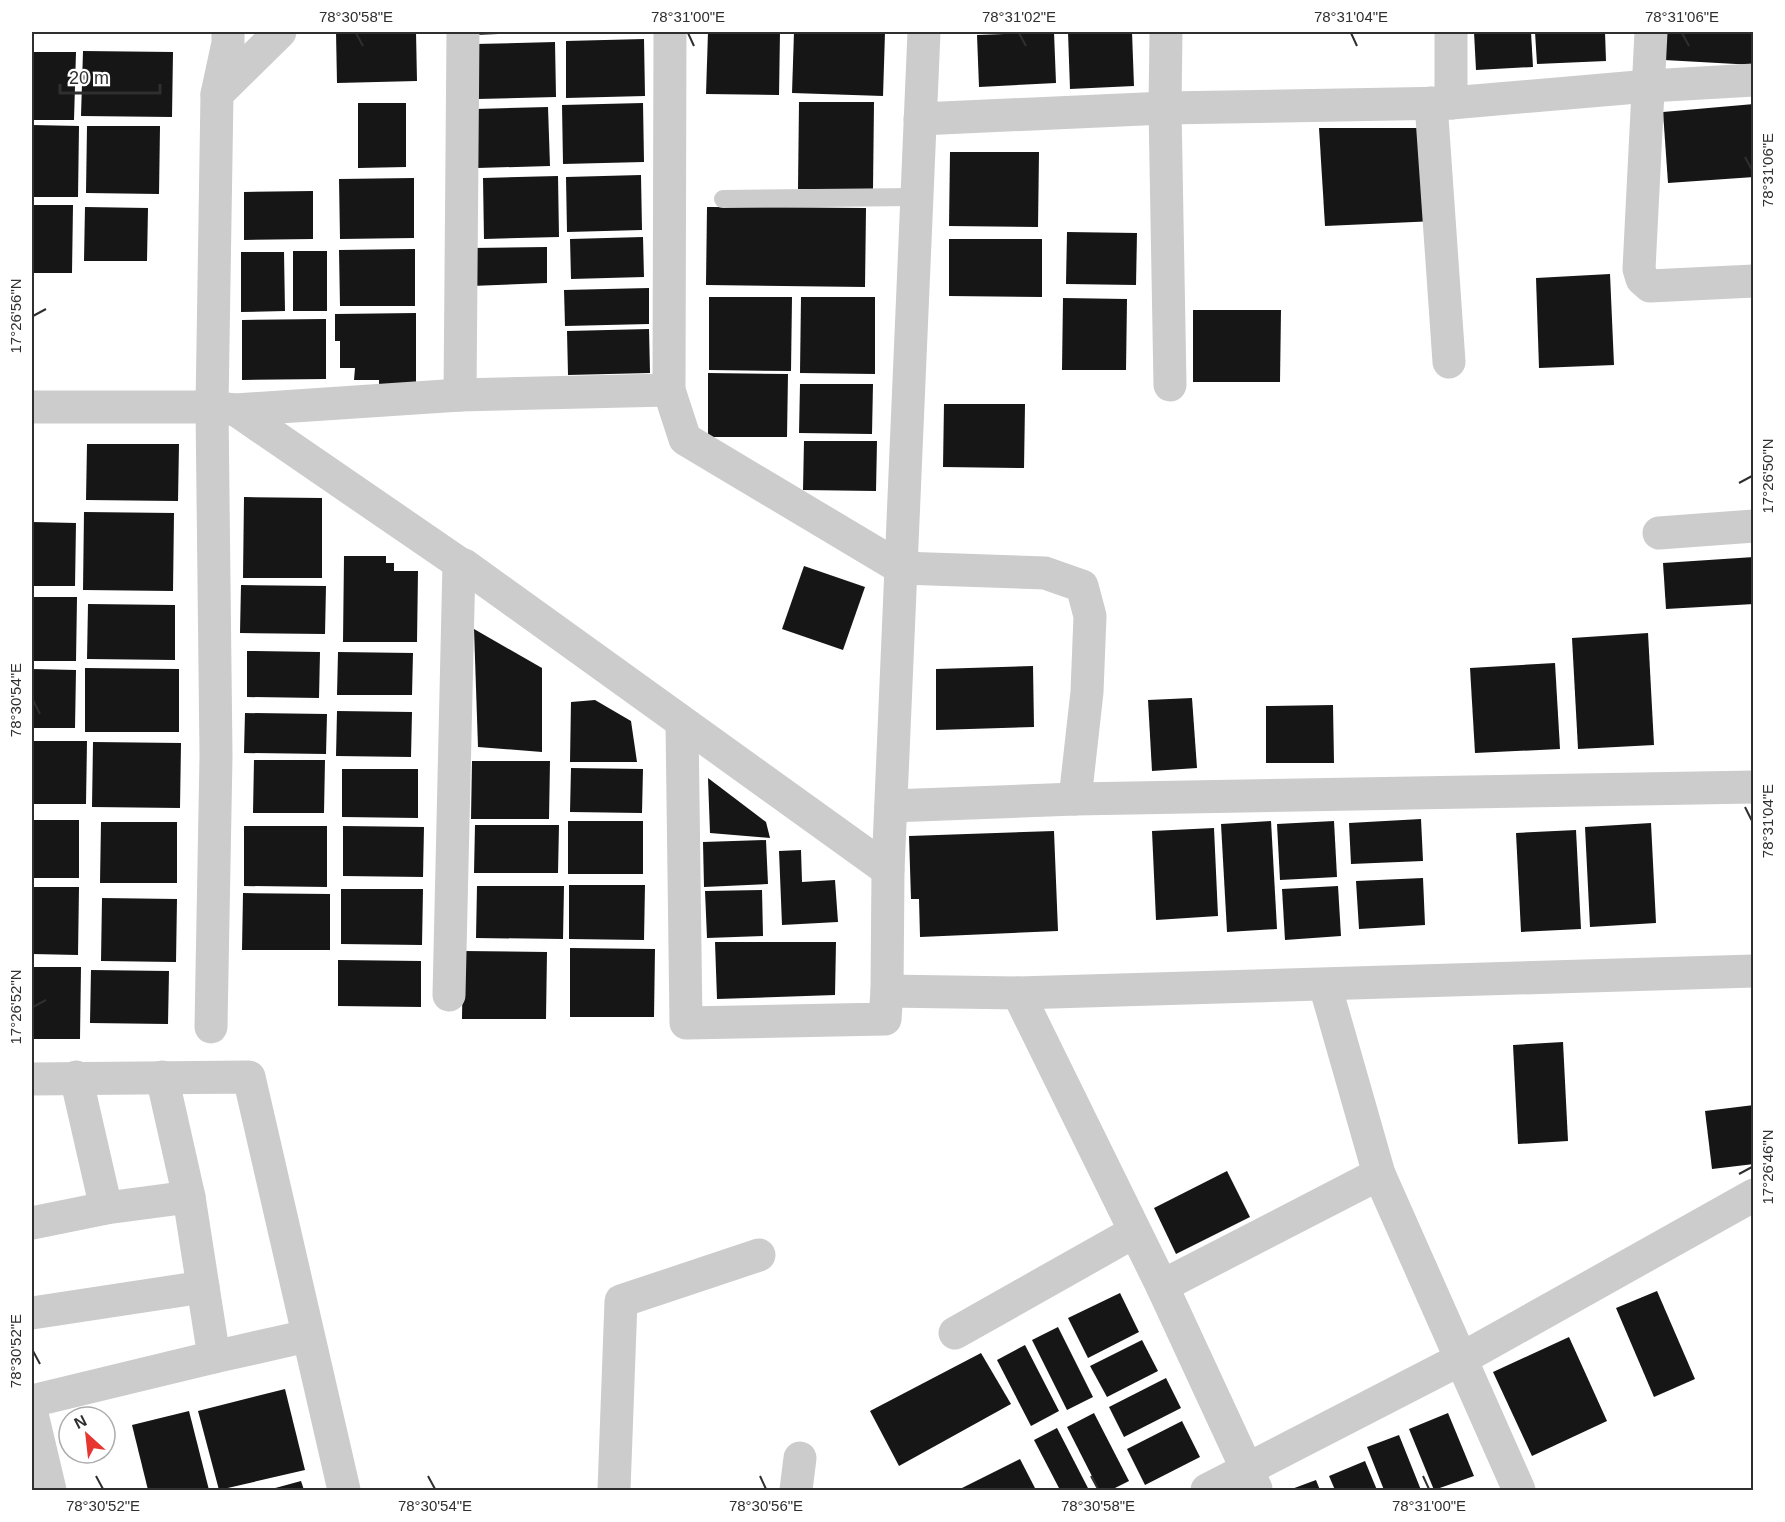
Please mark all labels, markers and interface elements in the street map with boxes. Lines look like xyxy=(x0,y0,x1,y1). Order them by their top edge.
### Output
text: 78°30'58"E xyxy=(319,8,393,25)
text: 78°31'00"E xyxy=(651,8,725,25)
text: 78°31'02"E xyxy=(982,8,1056,25)
text: 78°31'04"E xyxy=(1314,8,1388,25)
text: 78°31'06"E xyxy=(1645,8,1719,25)
scale bar xyxy=(60,57,160,95)
text: 20 m xyxy=(69,68,109,88)
text: 78°31'06"E xyxy=(1759,133,1776,207)
text: 17°26'56"N xyxy=(7,278,24,354)
text: 17°26'50"N xyxy=(1759,438,1776,514)
text: 78°30'54"E xyxy=(7,663,24,737)
text: 78°31'04"E xyxy=(1759,784,1776,858)
text: 17°26'52"N xyxy=(7,969,24,1045)
text: 17°26'46"N xyxy=(1759,1129,1776,1205)
text: 78°30'52"E xyxy=(7,1314,24,1388)
north arrow xyxy=(57,1405,117,1465)
text: N xyxy=(71,1412,89,1432)
text: 78°30'52"E xyxy=(66,1497,140,1514)
text: 78°30'54"E xyxy=(398,1497,472,1514)
text: 78°30'56"E xyxy=(729,1497,803,1514)
text: 78°30'58"E xyxy=(1061,1497,1135,1514)
text: 78°31'00"E xyxy=(1392,1497,1466,1514)

